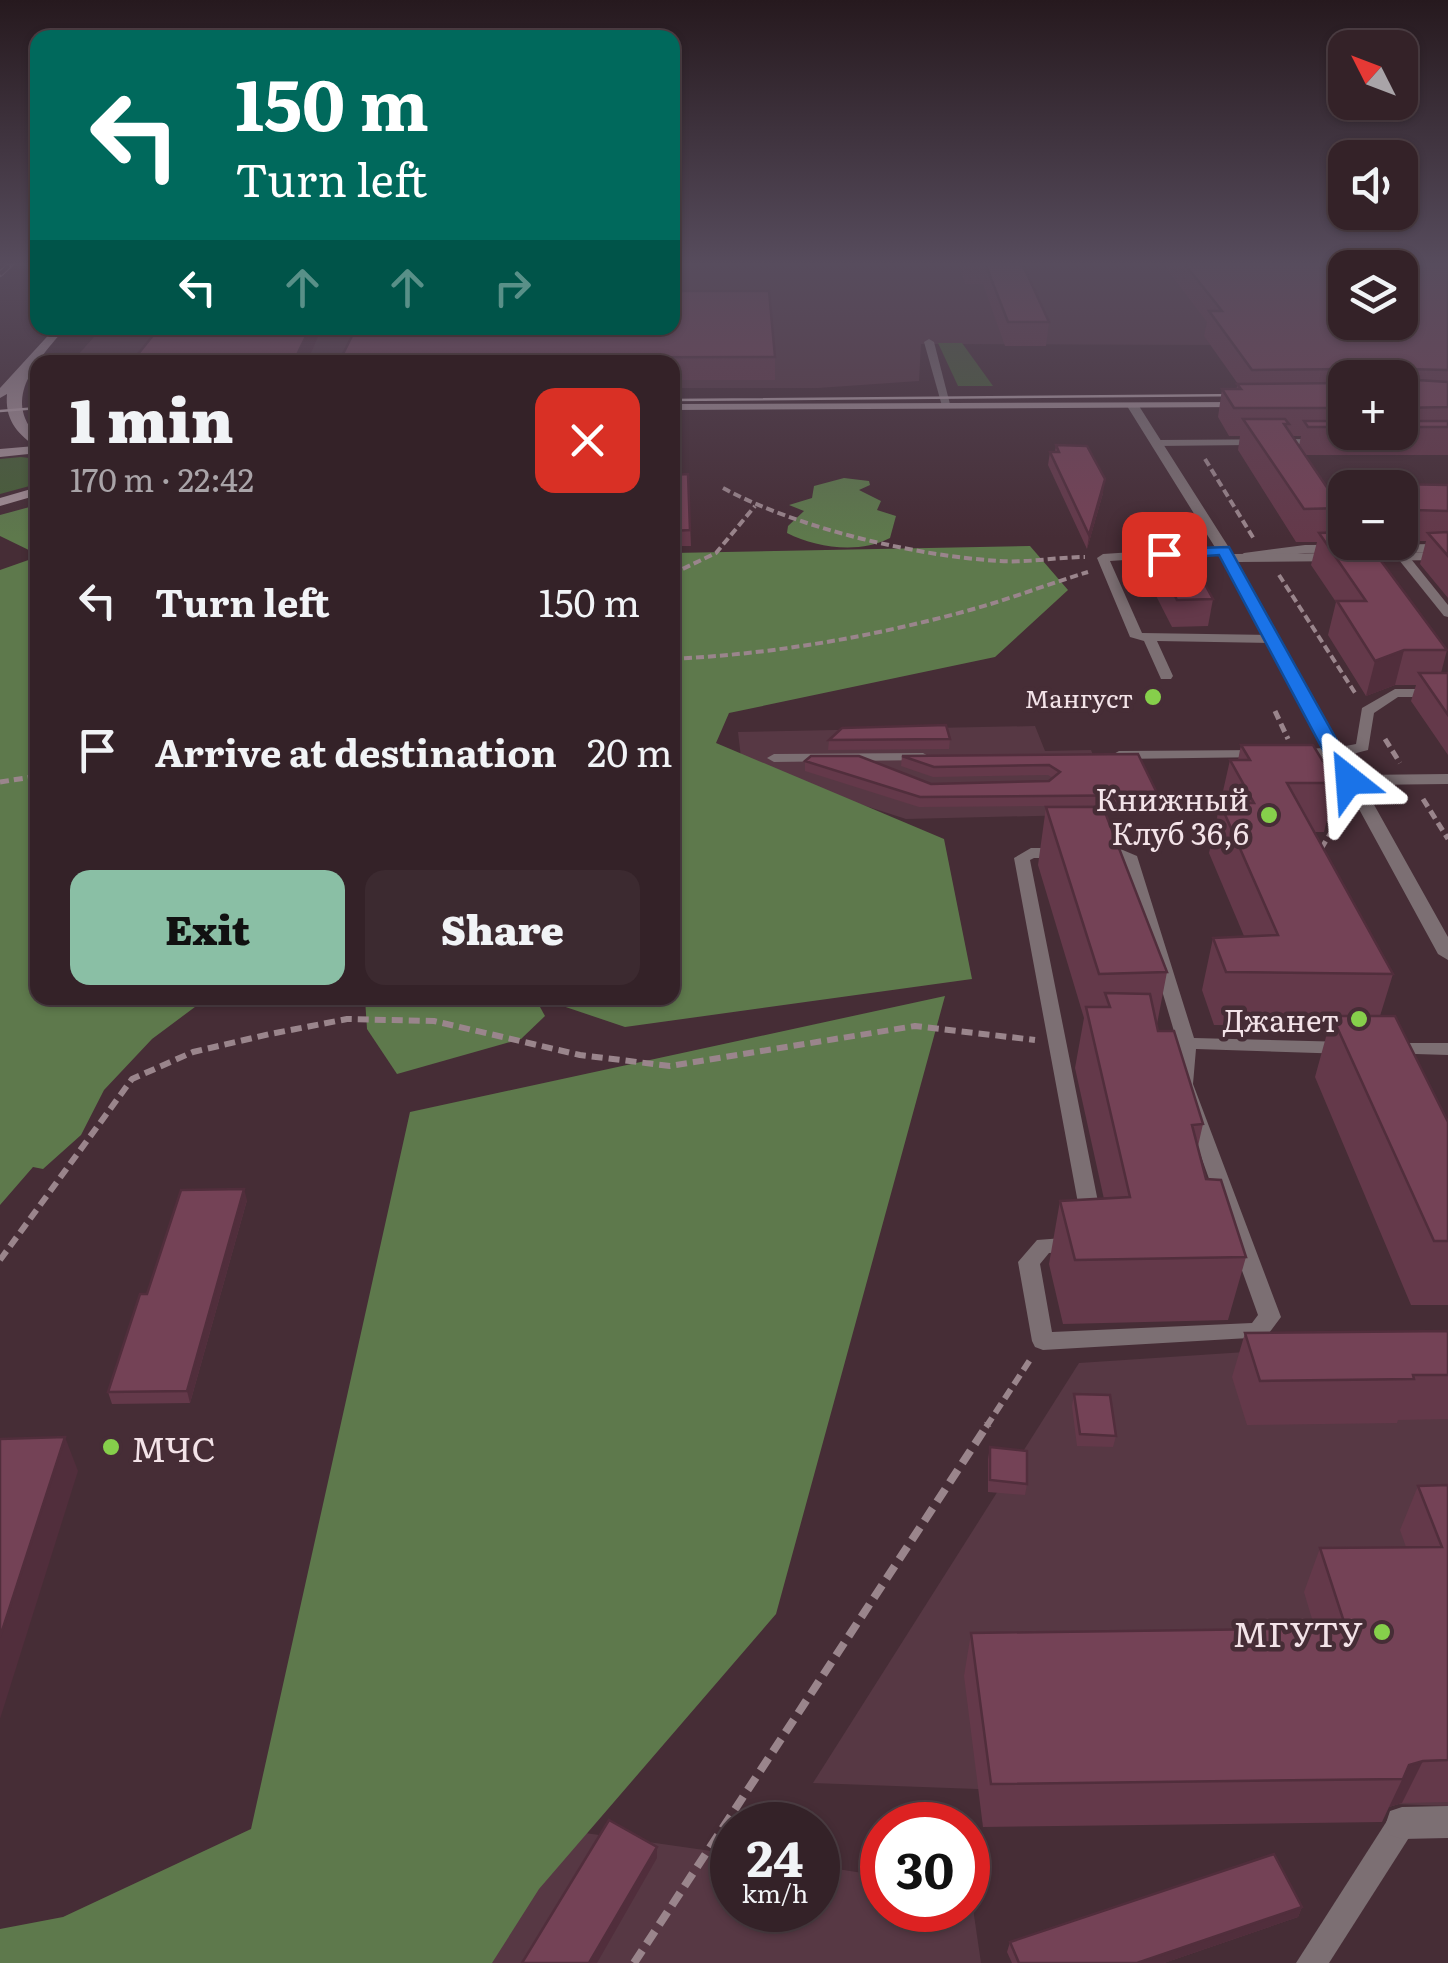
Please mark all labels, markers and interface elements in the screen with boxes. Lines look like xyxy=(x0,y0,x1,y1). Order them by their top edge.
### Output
north arrow xyxy=(1328,30,1418,120)
map controls xyxy=(1328,30,1418,560)
text: 150 m xyxy=(235,49,429,153)
icon: left xyxy=(70,70,200,200)
button: sound xyxy=(1328,140,1418,230)
text: Turn left xyxy=(235,144,427,211)
button: layers xyxy=(1328,250,1418,340)
icon: left xyxy=(170,260,225,315)
icon: ahead xyxy=(275,260,330,315)
icon: ahead xyxy=(380,260,435,315)
icon: right xyxy=(485,260,540,315)
button: + xyxy=(1328,360,1418,450)
text: 1 min xyxy=(70,372,234,461)
button: close xyxy=(535,388,640,493)
text: 170 m · 22:42 xyxy=(70,454,254,502)
button: − xyxy=(1328,470,1418,560)
pin xyxy=(1122,512,1207,597)
icon: arrive xyxy=(1137,527,1192,582)
text: Turn left xyxy=(155,572,330,629)
text: 150 m xyxy=(539,572,640,629)
icon: left xyxy=(70,573,125,628)
place label: Мангуст xyxy=(1024,679,1133,716)
marker: Мангуст xyxy=(1142,686,1164,708)
text: Arrive at destination xyxy=(155,722,557,779)
text: 20 m xyxy=(587,722,673,779)
icon: arrive xyxy=(70,723,125,778)
position arrow xyxy=(1297,728,1401,832)
place label: Книжный Клуб 36,6 xyxy=(1095,776,1249,854)
marker: Книжный Клуб 36,6 xyxy=(1258,804,1280,826)
button: Exit xyxy=(70,870,345,985)
button: Share xyxy=(365,870,640,985)
place label: Джанет xyxy=(1223,997,1339,1041)
marker: Джанет xyxy=(1348,1008,1370,1030)
place label: МЧС xyxy=(131,1421,216,1473)
marker: МЧС xyxy=(100,1436,122,1458)
place label: МГУТУ xyxy=(1233,1606,1363,1658)
marker: МГУТУ xyxy=(1371,1621,1393,1643)
speed limit sign: 30 xyxy=(860,1802,990,1932)
text: 24 xyxy=(746,1818,803,1892)
text: km/h xyxy=(742,1874,808,1911)

